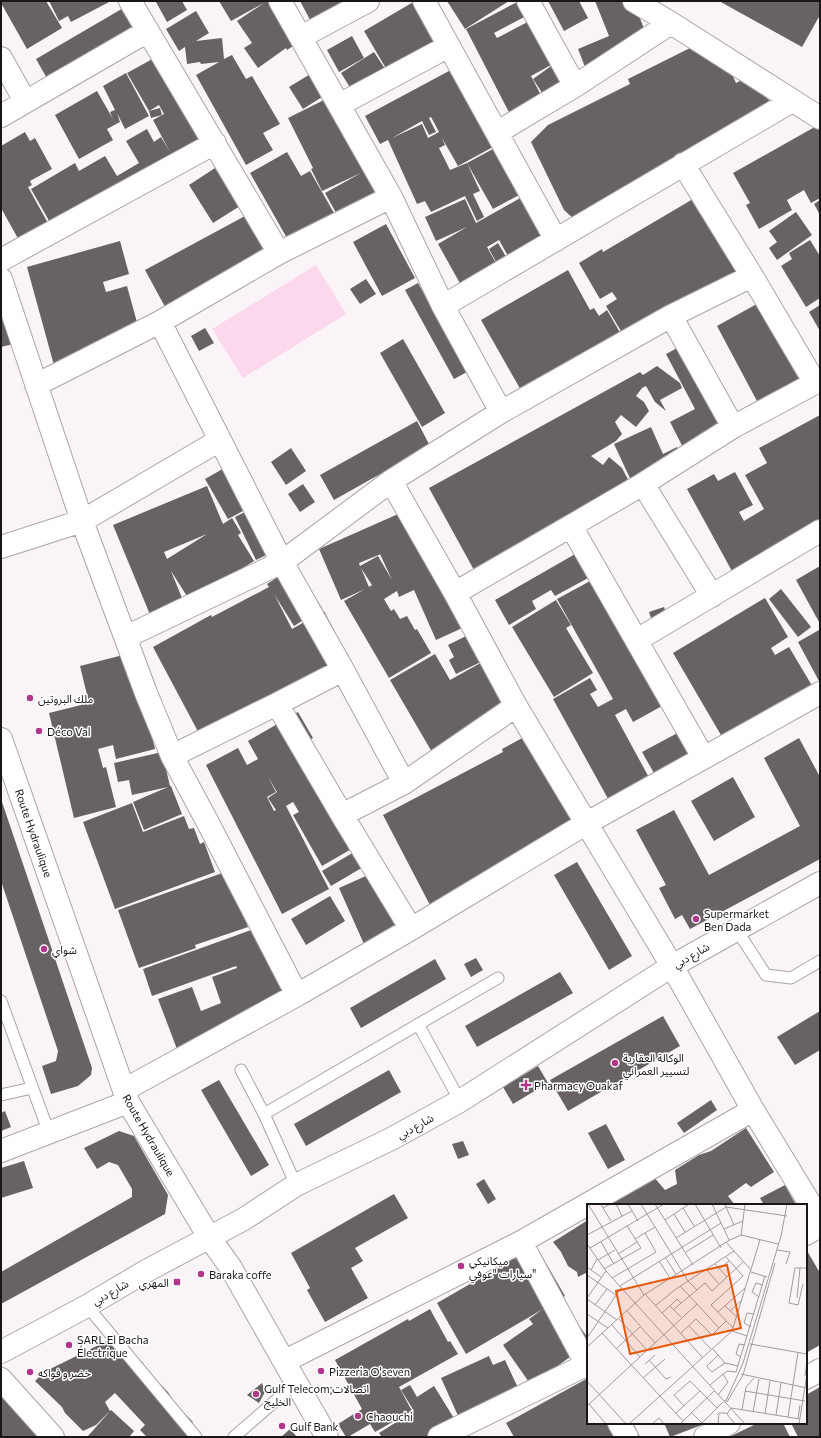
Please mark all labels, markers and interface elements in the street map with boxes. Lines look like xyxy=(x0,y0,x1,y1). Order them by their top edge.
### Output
place label: ملك البروتين xyxy=(38,692,93,706)
marker: ملك البروتين xyxy=(25,693,35,703)
place label: Déco Val xyxy=(47,725,91,738)
marker: Déco Val xyxy=(34,726,44,736)
street label: Route Hydraulique xyxy=(13,787,55,879)
place label: Supermarket Ben Dada xyxy=(704,907,769,933)
marker: Supermarket Ben Dada xyxy=(691,914,701,924)
street label: شارع دبي xyxy=(670,939,714,974)
place label: شواي xyxy=(52,943,77,959)
marker: شواي xyxy=(39,944,49,954)
place label: الوكالة العقارية لتسيير العمراني xyxy=(623,1051,689,1080)
marker: الوكالة العقارية لتسيير العمراني xyxy=(610,1058,620,1068)
place label: Pharmacy Ouakaf xyxy=(534,1079,624,1092)
marker: Pharmacy Ouakaf xyxy=(521,1080,531,1090)
street label: Route Hydraulique xyxy=(120,1092,178,1178)
street label: شارع دبي xyxy=(394,1110,438,1144)
inset map xyxy=(587,1204,807,1424)
place label: ميكانيكي سيارات "عوفي" xyxy=(469,1254,536,1283)
marker: ميكانيكي سيارات "عوفي" xyxy=(456,1261,466,1271)
place label: Baraka coffe xyxy=(209,1268,272,1281)
marker: Baraka coffe xyxy=(196,1269,206,1279)
street label: شارع دبي xyxy=(89,1276,133,1311)
place label: المهري xyxy=(139,1276,169,1292)
marker: المهري xyxy=(172,1277,182,1287)
place label: SARL El Bacha Électrique xyxy=(77,1333,149,1359)
marker: SARL El Bacha Électrique xyxy=(64,1340,74,1350)
place label: Pizzeria O'seven xyxy=(329,1365,410,1378)
place label: خضر و فواكه xyxy=(38,1366,92,1380)
marker: Pizzeria O'seven xyxy=(316,1366,326,1376)
marker: خضر و فواكه xyxy=(25,1367,35,1377)
place label: Gulf Telecom;اتصالات الخليج xyxy=(264,1382,369,1410)
marker: Gulf Telecom;اتصالات الخليج xyxy=(251,1389,261,1399)
place label: Chaouchi xyxy=(366,1410,413,1423)
marker: Chaouchi xyxy=(353,1411,363,1421)
place label: Gulf Bank xyxy=(290,1420,339,1433)
marker: Gulf Bank xyxy=(277,1421,287,1431)

